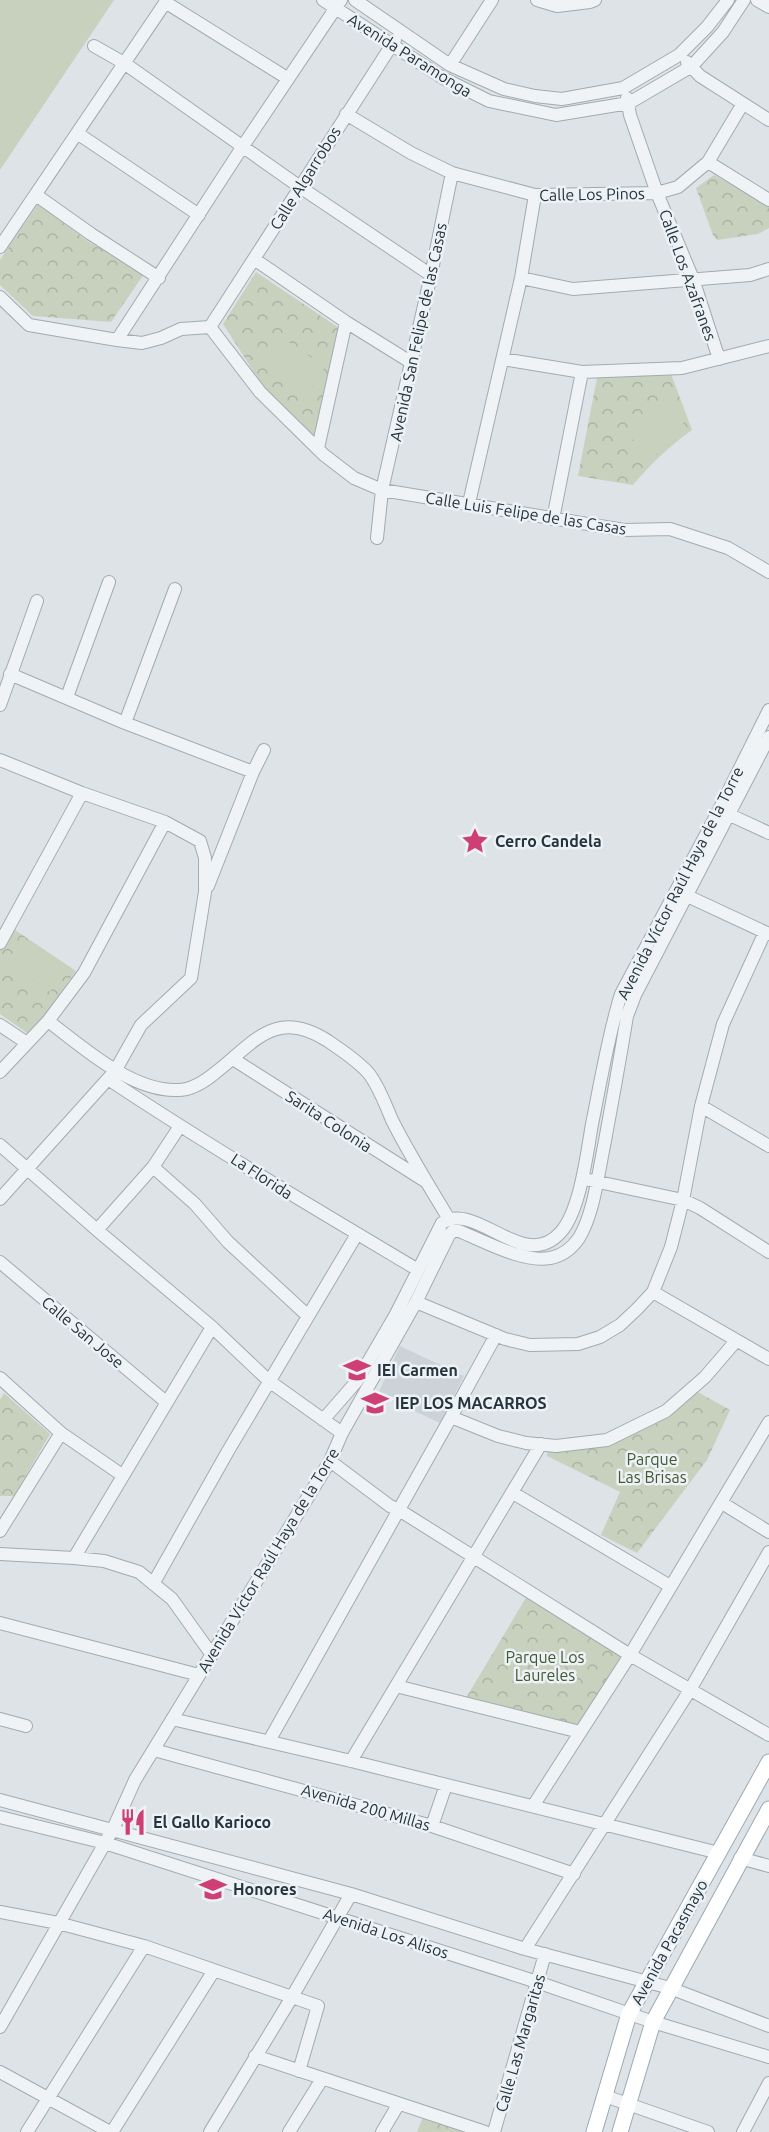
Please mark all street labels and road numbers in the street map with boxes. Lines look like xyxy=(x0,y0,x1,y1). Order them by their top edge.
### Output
street label: Avenida Paramonga xyxy=(345,10,475,100)
street label: Calle Algarrobos xyxy=(266,123,344,233)
street label: Calle Los Pinos xyxy=(539,184,645,204)
street label: Calle Los Azafranes xyxy=(656,207,720,343)
street label: Avenida San Felipe de las Casas xyxy=(386,221,450,443)
street label: Calle Luis Felipe de las Casas xyxy=(424,488,628,538)
street label: Avenida Víctor Raúl Haya de la Torre xyxy=(613,764,747,1002)
street label: Sarita Colonia xyxy=(283,1087,375,1155)
street label: La Florida xyxy=(228,1150,296,1202)
street label: Calle San Jose xyxy=(38,1293,128,1371)
street label: Avenida Víctor Raúl Haya de la Torre xyxy=(194,1444,342,1676)
street label: Avenida 200 Millas xyxy=(300,1780,433,1834)
street label: Avenida Pacasmayo xyxy=(627,1876,711,2008)
street label: Avenida Los Alisos xyxy=(321,1904,451,1962)
street label: Calle Las Margaritas xyxy=(492,1972,548,2114)

